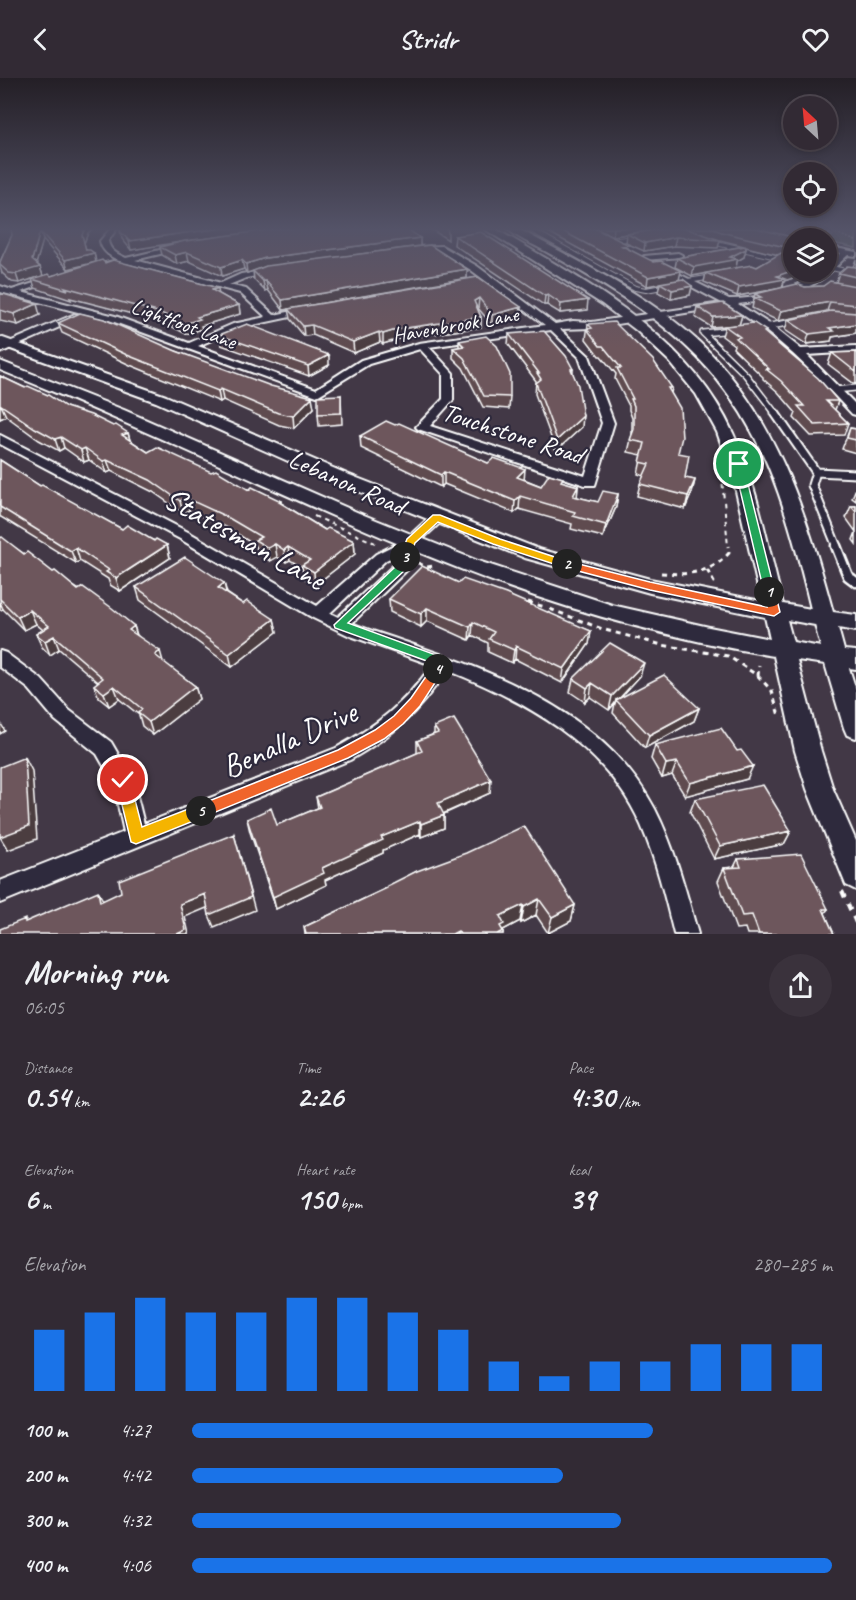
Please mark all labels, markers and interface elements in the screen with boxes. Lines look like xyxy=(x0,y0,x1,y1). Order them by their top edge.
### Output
text: Stridr xyxy=(399,22,457,56)
icon: back xyxy=(24,23,57,56)
icon: heart xyxy=(799,23,832,56)
north arrow xyxy=(783,96,837,150)
map controls xyxy=(783,96,837,282)
button: locate xyxy=(783,162,837,216)
button: layers xyxy=(783,228,837,282)
street label: Lightfoot Lane xyxy=(127,292,242,356)
street label: Havenbrook Lane xyxy=(390,300,522,350)
street label: Touchstone Road xyxy=(438,395,591,473)
pin xyxy=(713,438,764,489)
street label: Lebanon Road xyxy=(284,442,413,524)
icon: arrive xyxy=(722,447,755,480)
street label: Statesman Lane xyxy=(157,477,335,601)
pin: 3 xyxy=(390,542,420,572)
text: 3 xyxy=(401,547,409,567)
pin: 2 xyxy=(552,549,582,579)
text: 2 xyxy=(563,554,571,574)
pin: 1 xyxy=(754,577,784,607)
text: 1 xyxy=(765,582,773,602)
pin: 4 xyxy=(423,654,453,684)
text: 4 xyxy=(434,659,442,679)
street label: Benalla Drive xyxy=(215,691,365,787)
pin xyxy=(97,754,148,805)
icon: check xyxy=(106,763,139,796)
pin: 5 xyxy=(186,796,216,826)
text: 5 xyxy=(198,801,204,821)
text: Morning run xyxy=(24,951,168,993)
button: share xyxy=(769,954,832,1017)
text: 06:05 xyxy=(24,995,64,1020)
text: Distance xyxy=(24,1058,72,1078)
text: Time xyxy=(296,1058,321,1078)
text: Pace xyxy=(569,1058,593,1078)
text: 0.54 xyxy=(24,1078,70,1116)
text: 2:26 xyxy=(296,1078,343,1116)
text: 4:30 xyxy=(569,1078,615,1116)
text: km xyxy=(70,1092,89,1112)
text: /km xyxy=(615,1092,640,1112)
text: Elevation xyxy=(24,1160,73,1180)
text: Heart rate xyxy=(296,1160,355,1180)
text: kcal xyxy=(569,1160,590,1180)
text: 6 xyxy=(24,1180,38,1218)
text: 150 xyxy=(296,1180,336,1218)
text: 39 xyxy=(569,1180,595,1218)
text: m xyxy=(38,1194,51,1214)
text: bpm xyxy=(336,1194,362,1214)
text: Elevation xyxy=(24,1252,86,1277)
text: 280–285 m xyxy=(753,1252,832,1277)
text: 100 m xyxy=(24,1418,67,1443)
text: 4:27 xyxy=(120,1418,151,1443)
text: 200 m xyxy=(24,1463,67,1488)
text: 4:42 xyxy=(120,1463,151,1488)
text: 300 m xyxy=(24,1508,67,1533)
text: 4:32 xyxy=(120,1508,151,1533)
text: 400 m xyxy=(24,1553,67,1578)
text: 4:06 xyxy=(120,1553,151,1578)

